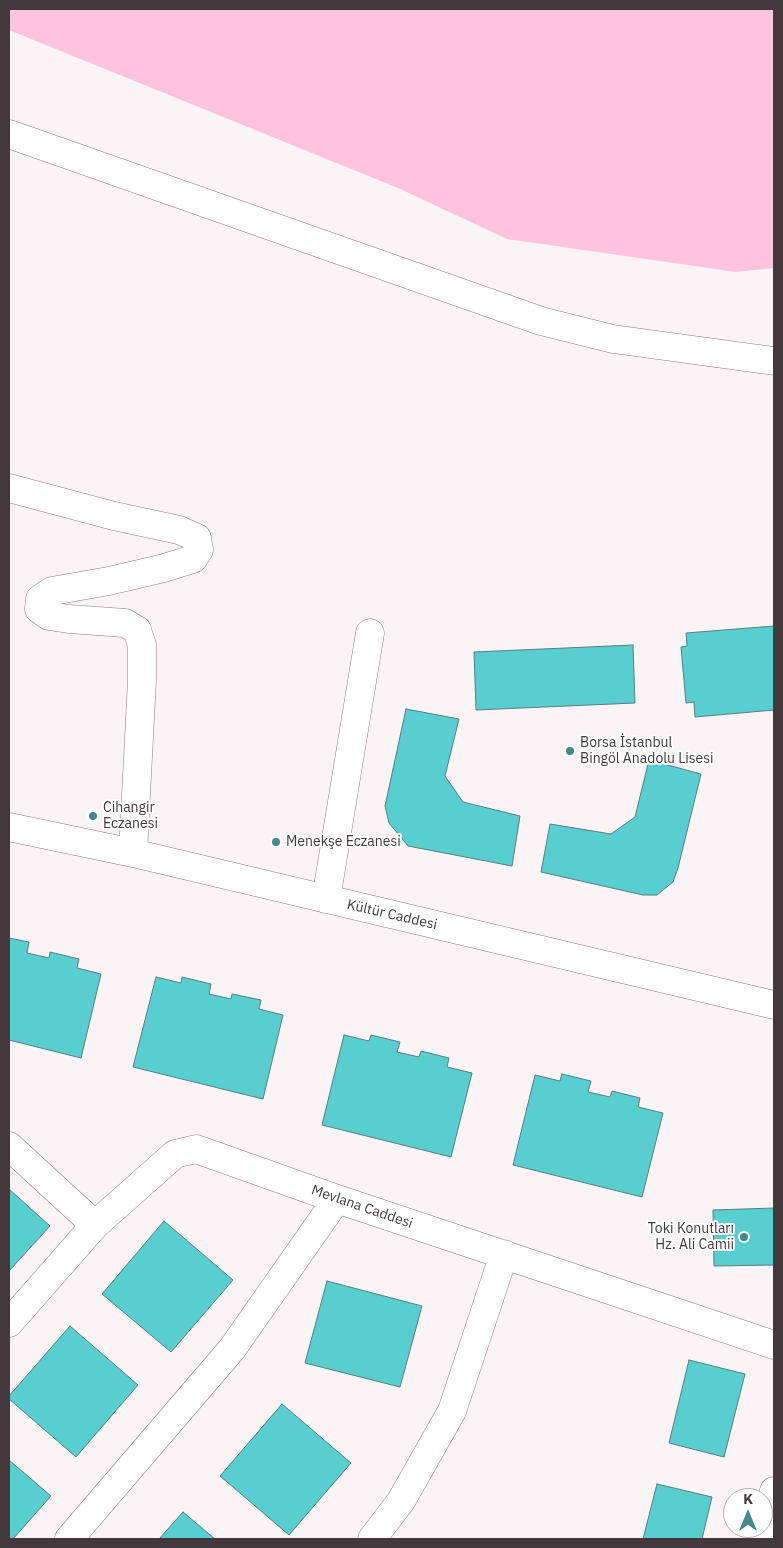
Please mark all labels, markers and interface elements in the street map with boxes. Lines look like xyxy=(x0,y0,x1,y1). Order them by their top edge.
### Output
place label: Borsa İstanbul Bingöl Anadolu Lisesi xyxy=(580,735,714,768)
marker: Borsa İstanbul Bingöl Anadolu Lisesi xyxy=(564,745,576,757)
place label: Cihangir Eczanesi xyxy=(103,800,158,832)
marker: Cihangir Eczanesi xyxy=(87,810,99,822)
place label: Menekşe Eczanesi xyxy=(286,834,401,850)
marker: Menekşe Eczanesi xyxy=(270,836,282,848)
street label: Kültür Caddesi xyxy=(345,896,439,934)
street label: Mevlana Caddesi xyxy=(309,1182,415,1232)
place label: Toki Konutları Hz. Ali Camii xyxy=(648,1221,734,1254)
marker: Toki Konutları Hz. Ali Camii xyxy=(738,1231,750,1243)
north arrow xyxy=(723,1488,773,1538)
text: K xyxy=(743,1490,753,1508)

